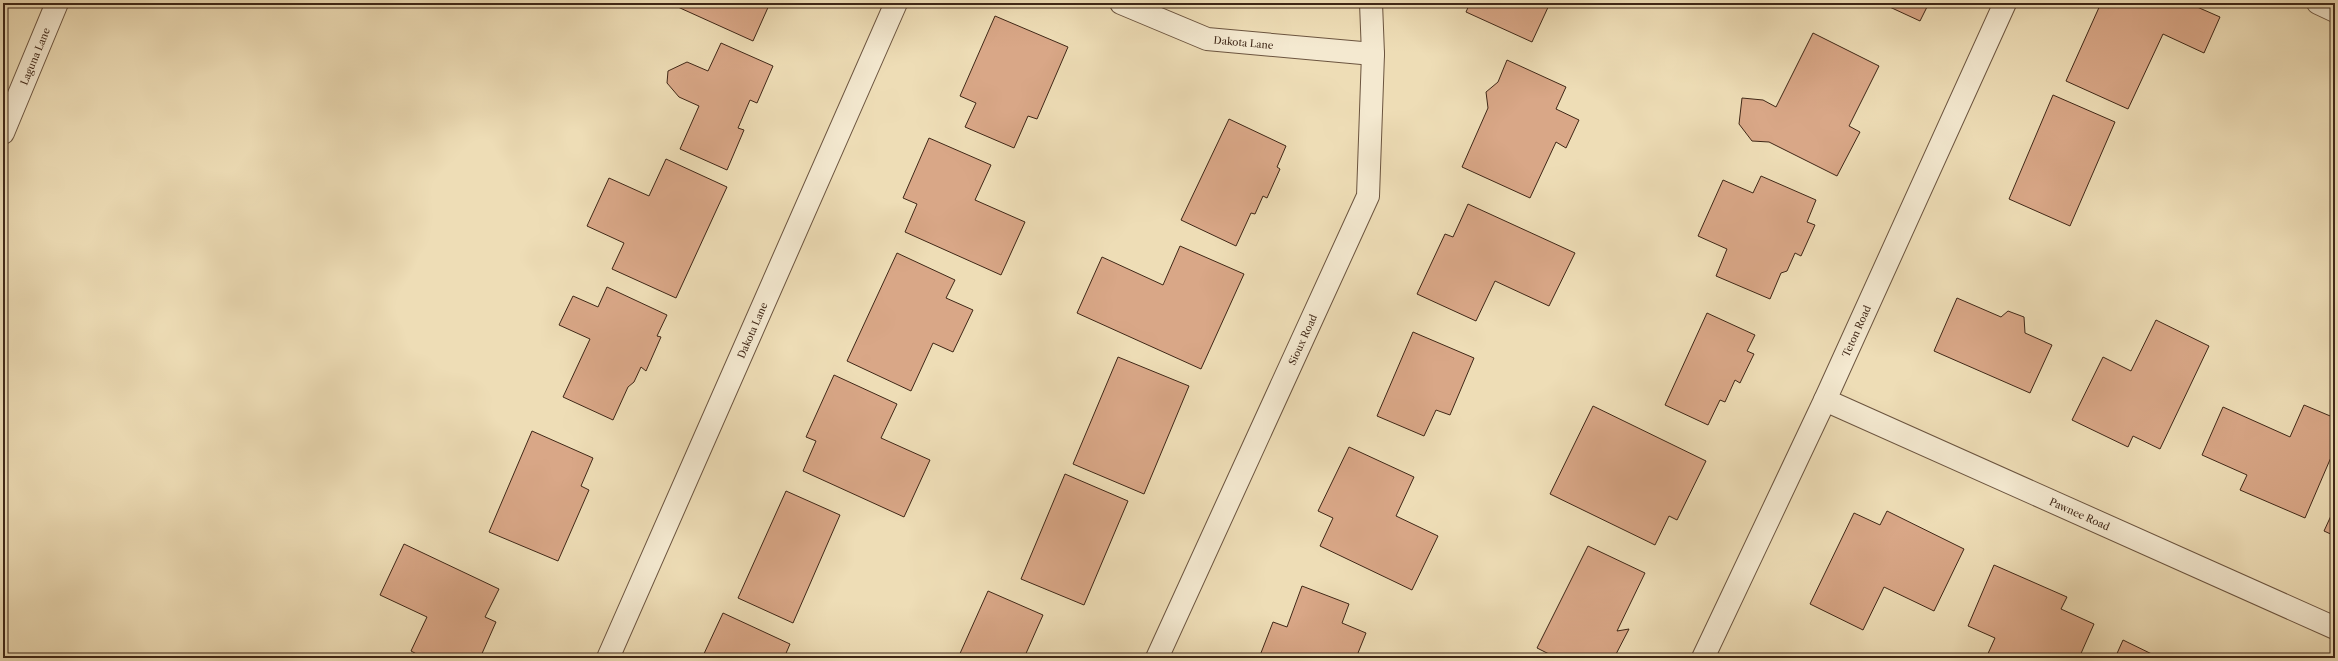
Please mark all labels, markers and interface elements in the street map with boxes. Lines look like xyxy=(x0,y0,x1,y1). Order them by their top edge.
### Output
street label: Laguna Lane xyxy=(18,25,53,87)
street label: Dakota Lane xyxy=(1213,34,1274,52)
street label: Dakota Lane xyxy=(735,300,771,361)
street label: Teton Road xyxy=(1839,303,1874,359)
street label: Sioux Road xyxy=(1286,312,1320,367)
street label: Pawnee Road xyxy=(2047,495,2112,533)

